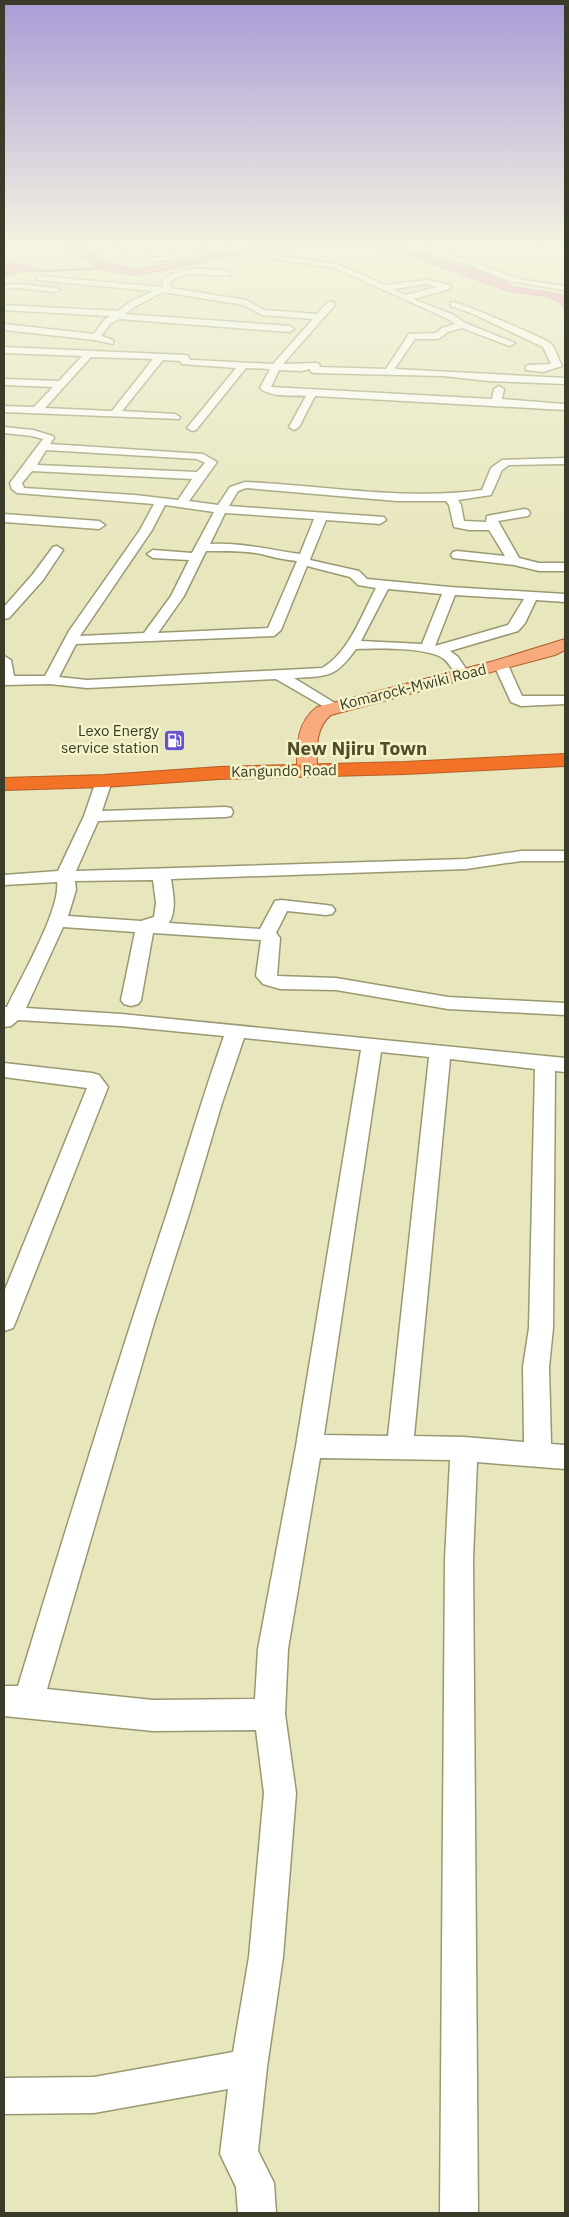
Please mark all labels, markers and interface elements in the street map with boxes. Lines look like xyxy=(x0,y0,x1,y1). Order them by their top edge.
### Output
street label: Komarock-Mwiki Road xyxy=(338,659,488,714)
place label: Lexo Energy service station xyxy=(61,721,160,757)
fuel station icon: Lexo Energy service station xyxy=(163,728,187,752)
district label: New Njiru Town xyxy=(287,736,427,760)
street label: Kangundo Road xyxy=(231,760,337,781)

